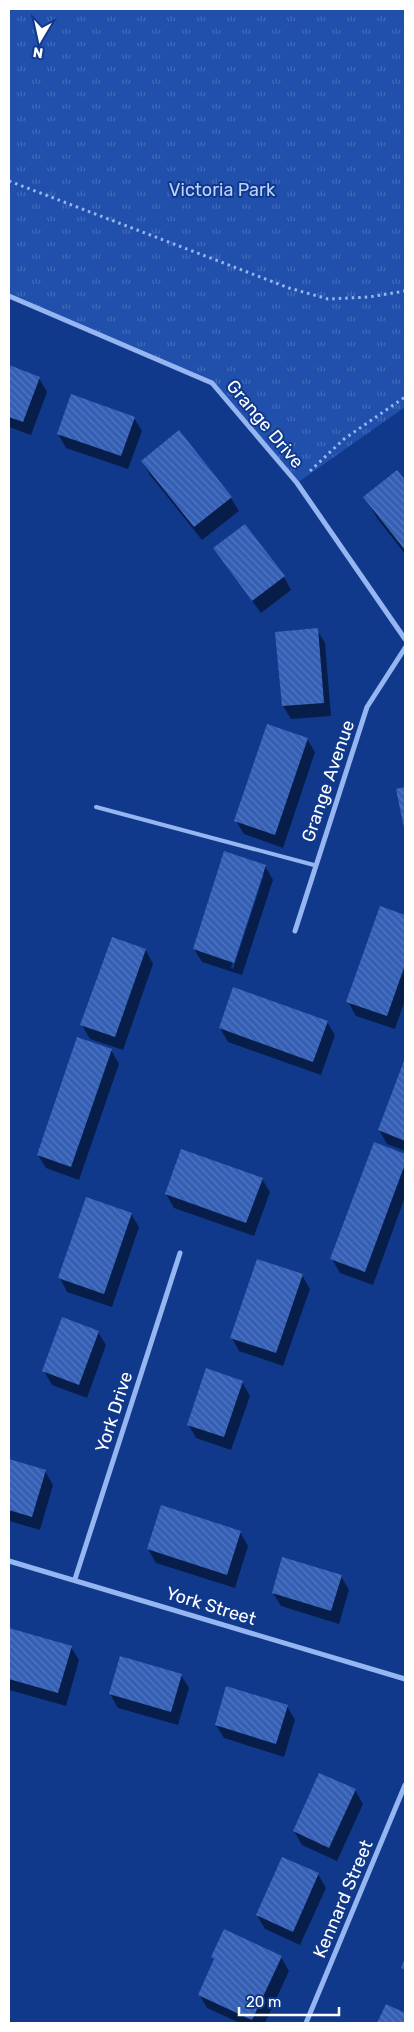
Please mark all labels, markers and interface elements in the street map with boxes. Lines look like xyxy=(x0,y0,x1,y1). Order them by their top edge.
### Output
north arrow xyxy=(15,15,65,65)
text: N xyxy=(32,43,44,62)
park label: Victoria Park xyxy=(169,179,276,201)
street label: Grange Drive xyxy=(222,375,308,473)
street label: Grange Avenue xyxy=(297,717,359,845)
street label: York Drive xyxy=(91,1369,137,1455)
street label: York Street xyxy=(163,1582,259,1630)
street label: Kennard Street xyxy=(308,1837,378,1961)
scale bar xyxy=(239,1984,339,2016)
text: 20 m xyxy=(246,1993,281,2011)

